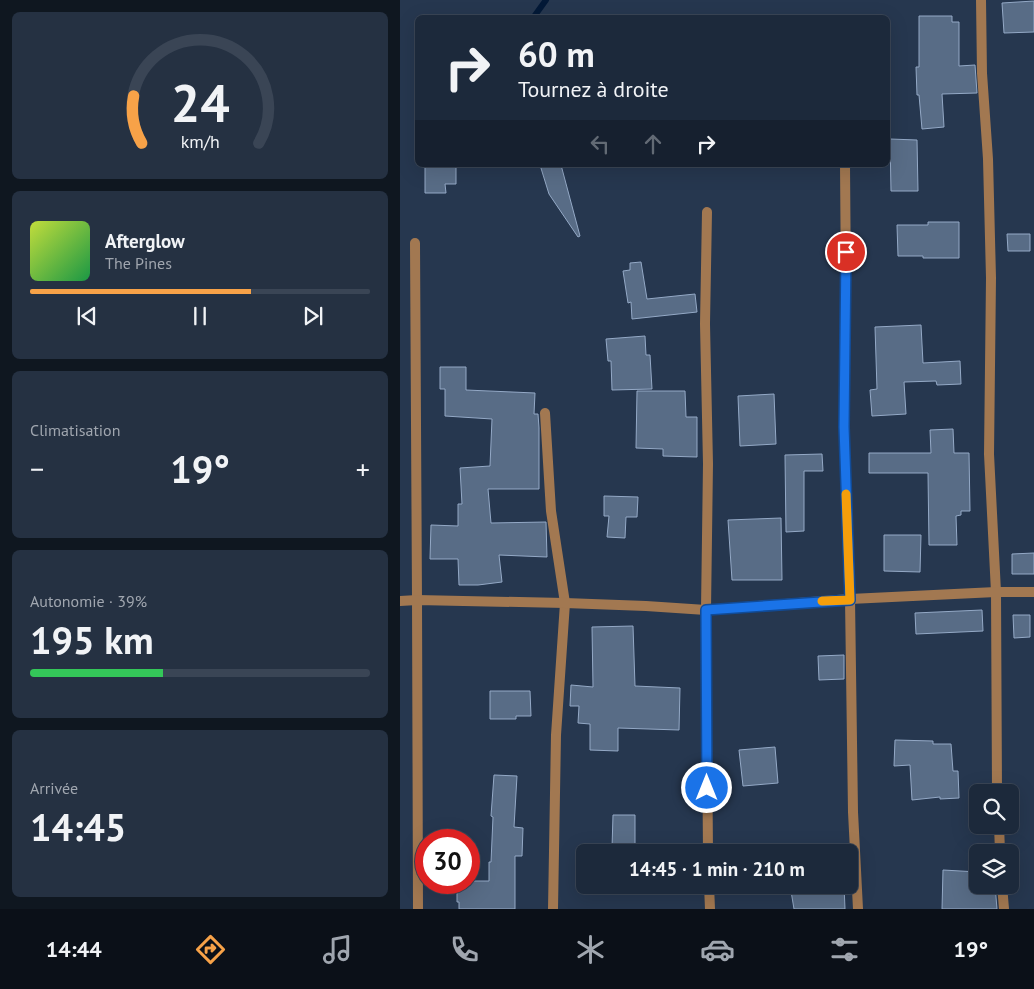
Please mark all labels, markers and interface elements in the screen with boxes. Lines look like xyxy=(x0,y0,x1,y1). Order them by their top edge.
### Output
text: 60 m xyxy=(518,31,595,77)
icon: right xyxy=(435,35,500,100)
text: 24 xyxy=(171,69,229,136)
text: Tournez à droite xyxy=(518,75,669,103)
text: km/h xyxy=(180,130,220,153)
icon: left xyxy=(586,130,614,158)
icon: ahead xyxy=(639,130,667,158)
icon: right xyxy=(692,130,720,158)
text: Afterglow xyxy=(105,229,185,253)
pin xyxy=(825,231,867,273)
icon: arrive xyxy=(832,238,860,266)
text: The Pines xyxy=(105,253,172,273)
icon: previous xyxy=(73,302,101,330)
icon: pause xyxy=(186,302,214,330)
icon: next xyxy=(299,302,327,330)
text: Climatisation xyxy=(30,420,120,440)
text: 19° xyxy=(170,444,230,493)
text: − xyxy=(30,450,44,487)
text: + xyxy=(356,450,370,487)
text: Autonomie · 39% xyxy=(30,591,147,611)
text: 195 km xyxy=(30,615,154,664)
position arrow xyxy=(680,761,732,813)
text: Arrivée xyxy=(30,778,78,798)
map controls xyxy=(969,784,1019,894)
button: search xyxy=(969,784,1019,834)
text: 14:45 xyxy=(30,802,126,851)
speed limit sign: 30 xyxy=(415,829,480,894)
button: layers xyxy=(969,844,1019,894)
text: 14:45 · 1 min · 210 m xyxy=(629,857,805,881)
icon: directions xyxy=(193,932,228,967)
icon: music xyxy=(320,932,355,967)
icon: phone xyxy=(447,932,482,967)
icon: climate xyxy=(573,932,608,967)
icon: car xyxy=(700,932,735,967)
icon: filters xyxy=(827,932,862,967)
text: 14:44 xyxy=(46,935,102,963)
text: 19° xyxy=(953,935,988,963)

